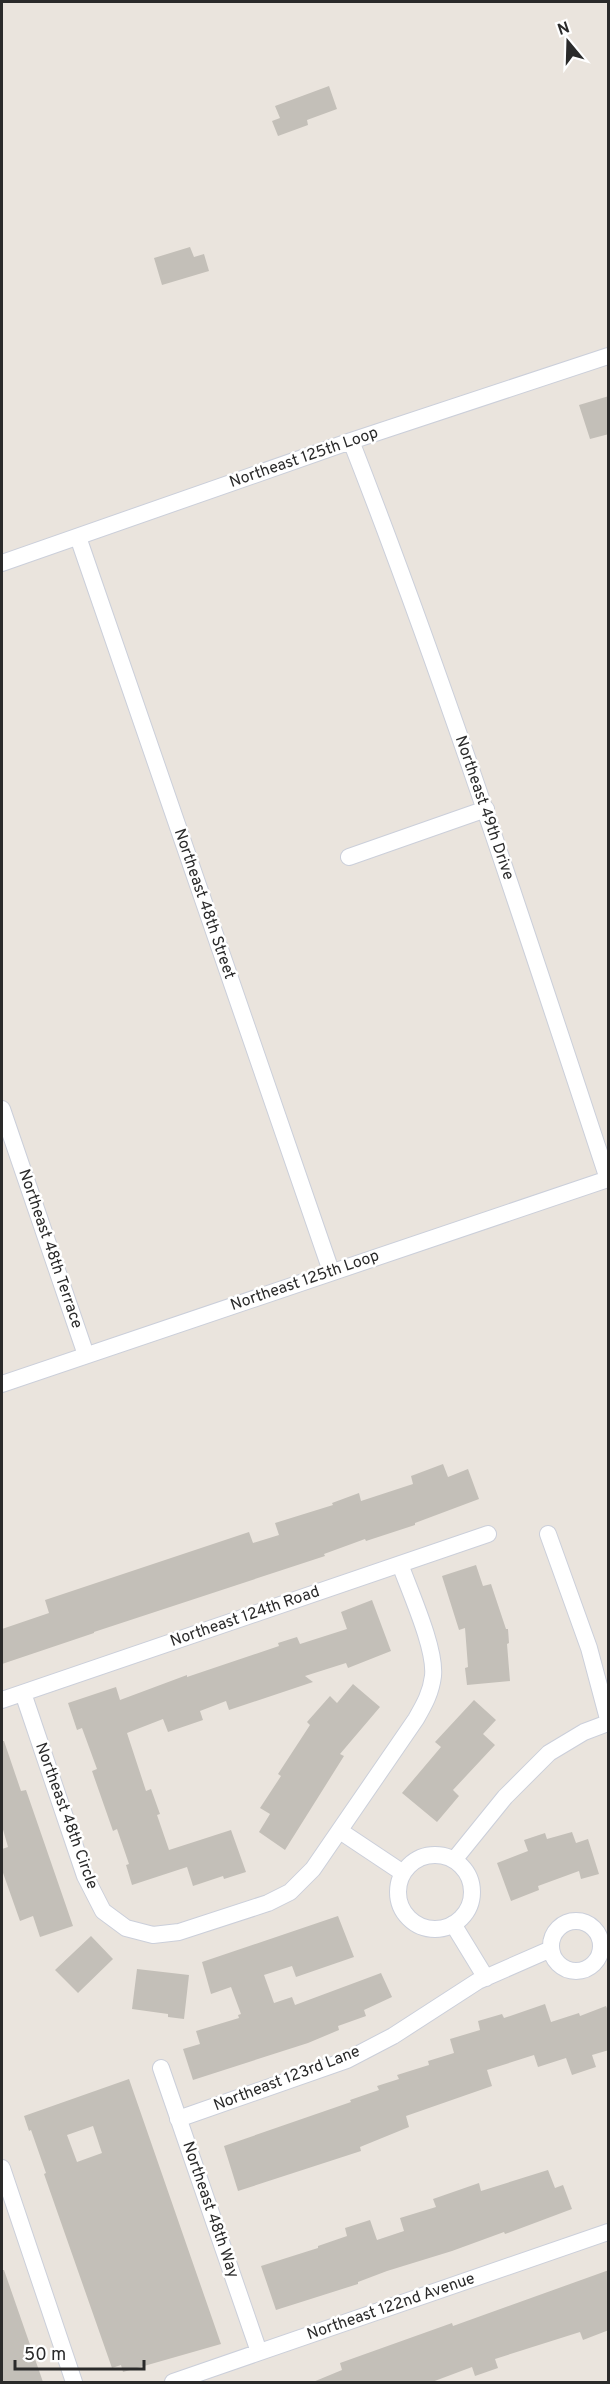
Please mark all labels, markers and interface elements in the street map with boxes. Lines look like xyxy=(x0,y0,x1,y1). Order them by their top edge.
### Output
north arrow xyxy=(538,12,598,72)
text: N xyxy=(555,18,572,41)
street label: Northeast 125th Loop xyxy=(227,423,381,493)
street label: Northeast 49th Drive xyxy=(450,733,518,883)
street label: Northeast 48th Street xyxy=(169,826,239,982)
street label: Northeast 48th Terrace xyxy=(13,1167,87,1331)
street label: Northeast 125th Loop xyxy=(228,1246,382,1316)
street label: Northeast 124th Road xyxy=(168,1582,322,1652)
street label: Northeast 48th Circle xyxy=(30,1740,102,1892)
street label: Northeast 123rd Lane xyxy=(211,2042,363,2116)
street label: Northeast 48th Way xyxy=(177,2139,243,2281)
street label: Northeast 122nd Avenue xyxy=(304,2269,478,2345)
scale bar xyxy=(15,2333,144,2371)
text: 50 m xyxy=(24,2344,66,2367)

